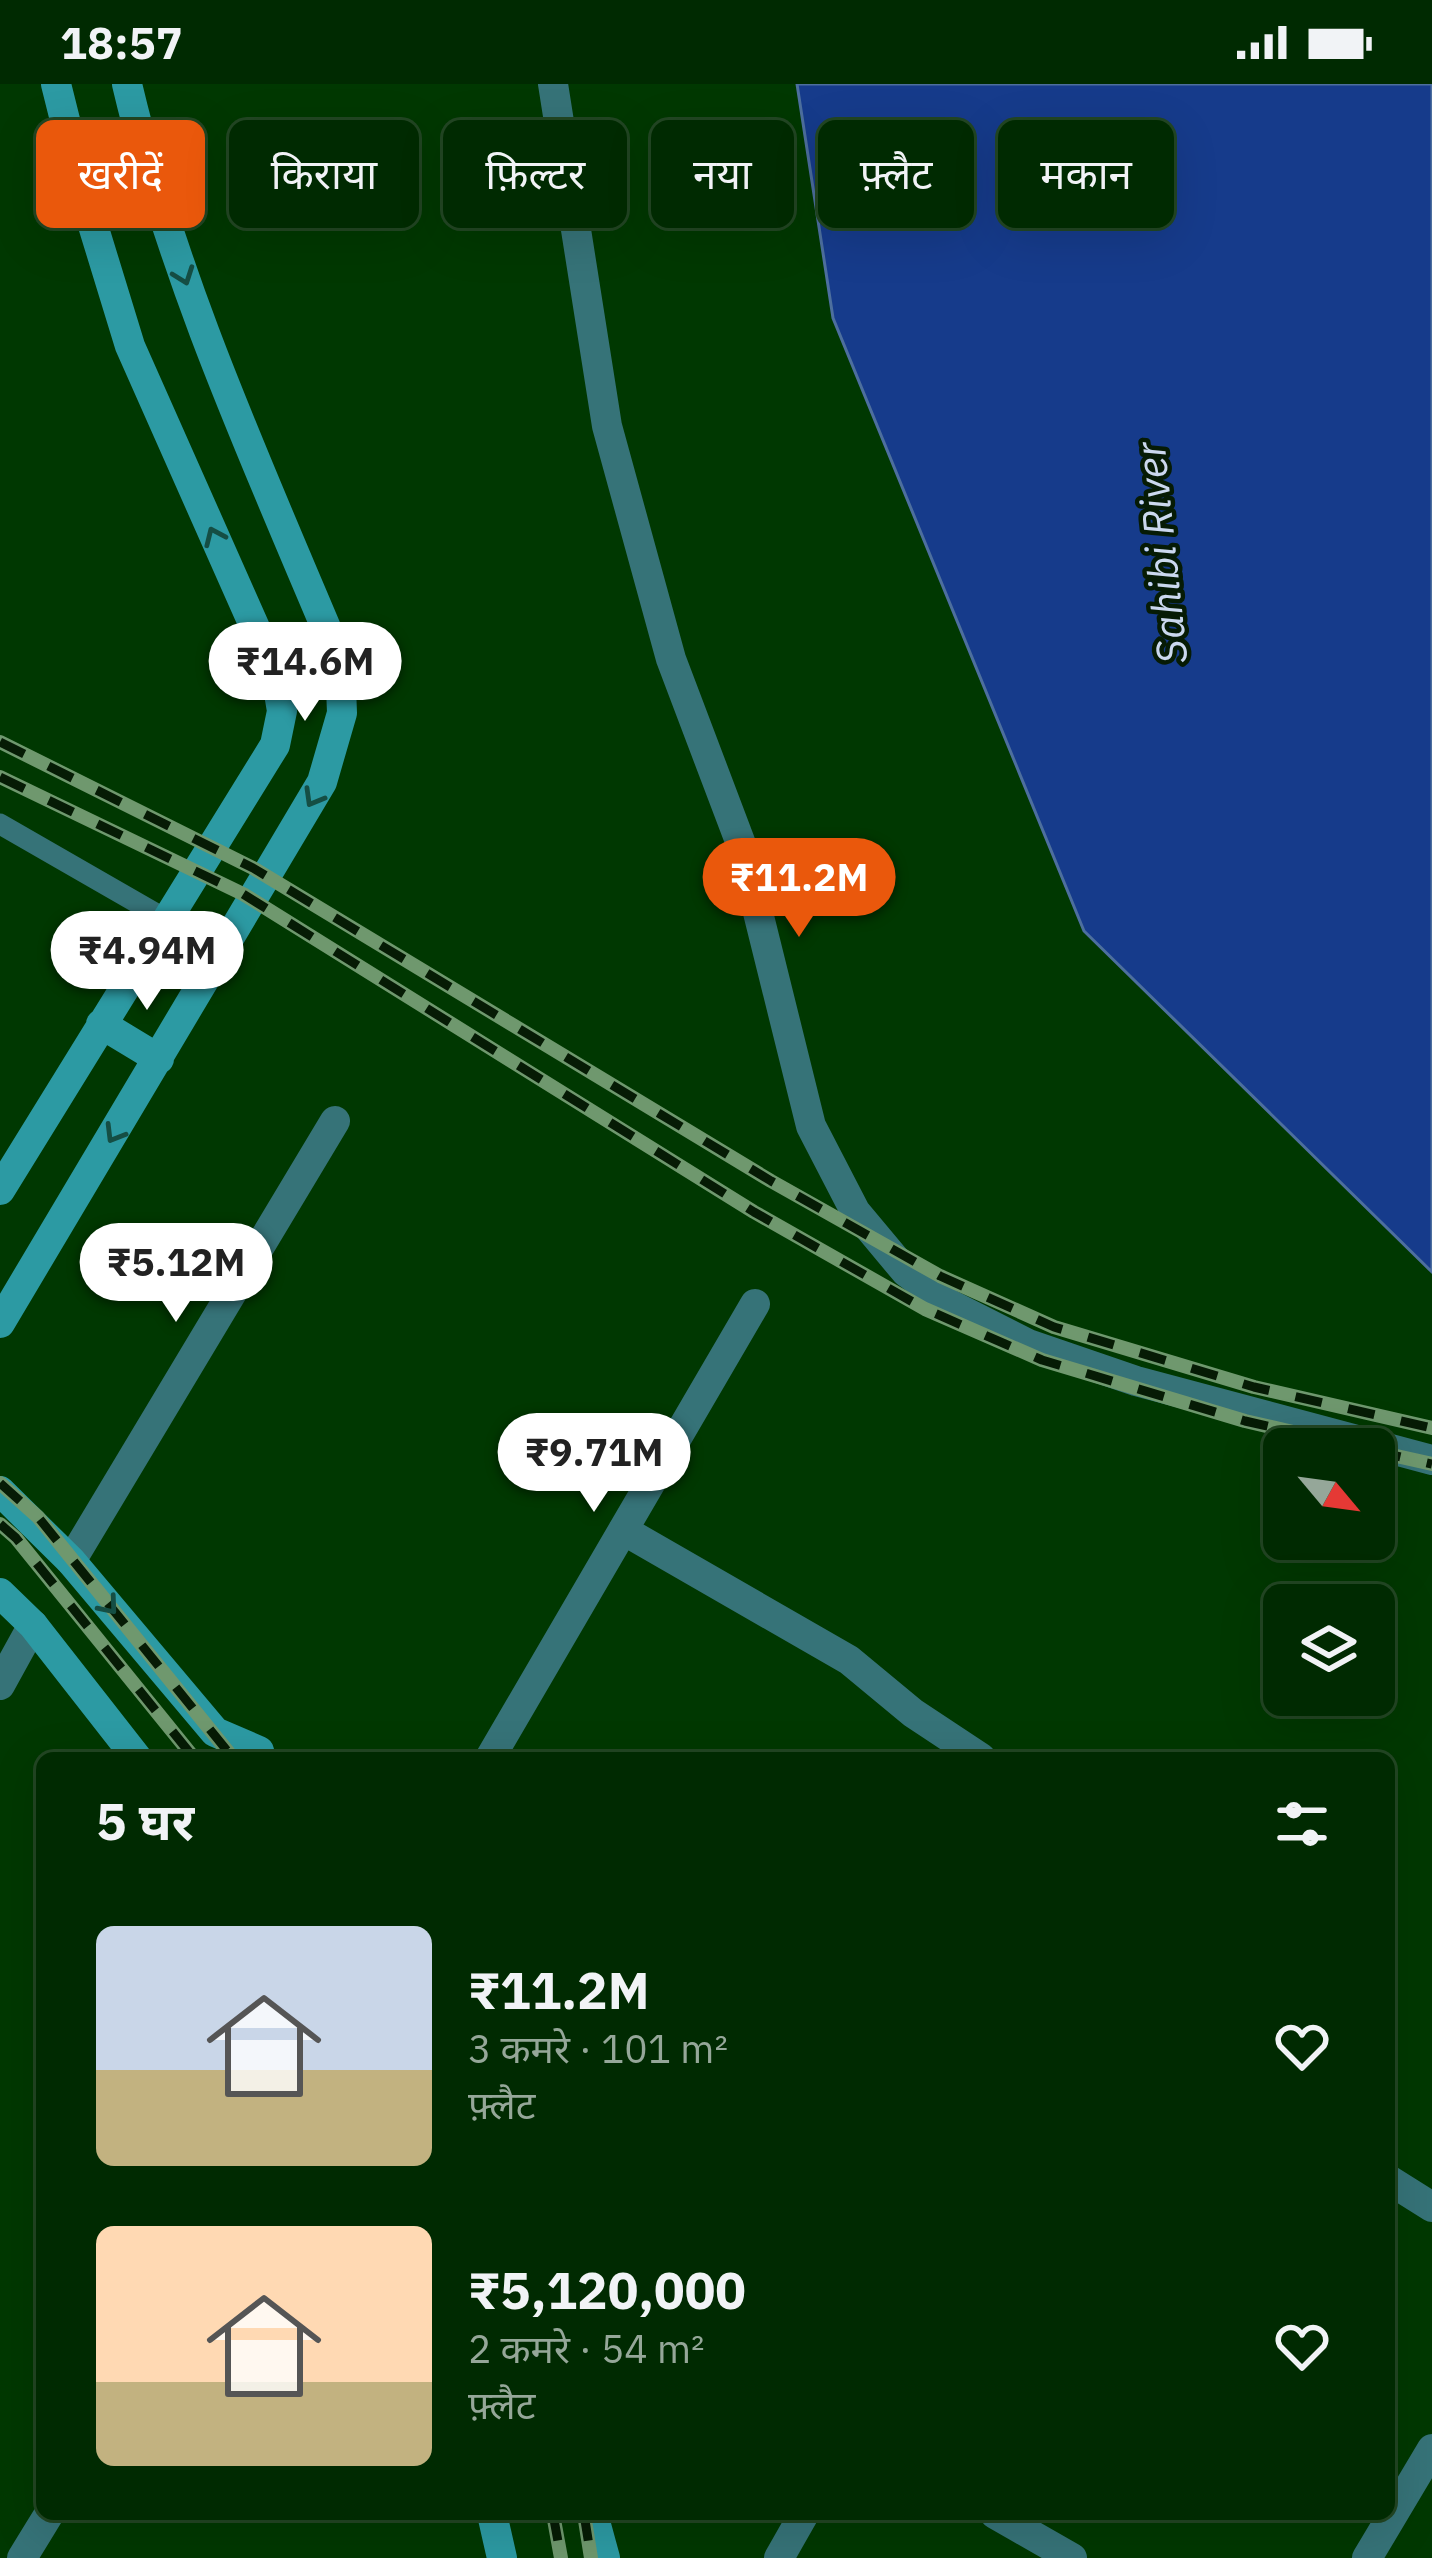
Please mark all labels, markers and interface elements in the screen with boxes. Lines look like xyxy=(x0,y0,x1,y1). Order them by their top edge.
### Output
text: 18:57 xyxy=(60,13,183,71)
chip: खरीदें xyxy=(36,120,205,228)
chip: किराया xyxy=(229,120,419,228)
chip: फ़िल्टर xyxy=(443,120,627,228)
chip: नया xyxy=(651,120,794,228)
chip: फ़्लैट xyxy=(818,120,974,228)
chip: मकान xyxy=(998,120,1174,228)
one-way arrow xyxy=(170,265,194,286)
water label: Sahibi River xyxy=(1121,438,1199,667)
one-way arrow xyxy=(205,527,229,548)
pin: ₹14.6M xyxy=(207,622,403,724)
text: ₹14.6M xyxy=(236,635,374,686)
one-way arrow xyxy=(304,786,327,807)
pin: ₹11.2M xyxy=(701,838,897,940)
text: ₹11.2M xyxy=(730,851,868,902)
pin: ₹4.94M xyxy=(49,911,245,1013)
text: ₹4.94M xyxy=(78,924,216,975)
one-way arrow xyxy=(106,1121,128,1143)
pin: ₹5.12M xyxy=(78,1223,274,1325)
text: ₹5.12M xyxy=(107,1236,245,1287)
pin: ₹9.71M xyxy=(496,1413,692,1515)
text: ₹9.71M xyxy=(525,1426,663,1477)
north arrow xyxy=(1263,1428,1395,1560)
map controls xyxy=(1263,1428,1395,1716)
button: layers xyxy=(1263,1584,1395,1716)
one-way arrow xyxy=(95,1592,117,1614)
text: 5 घर xyxy=(96,1788,194,1854)
icon: filters xyxy=(1269,1791,1335,1857)
text: ₹11.2M xyxy=(468,1957,649,2023)
icon: home xyxy=(192,1974,336,2118)
icon: heart xyxy=(1269,2013,1335,2079)
text: 3 कमरे · 101 m² xyxy=(468,2023,728,2074)
text: फ़्लैट xyxy=(468,2079,535,2130)
text: ₹5,120,000 xyxy=(468,2257,746,2323)
icon: home xyxy=(192,2274,336,2418)
icon: heart xyxy=(1269,2313,1335,2379)
text: 2 कमरे · 54 m² xyxy=(468,2323,705,2374)
text: फ़्लैट xyxy=(468,2379,535,2430)

